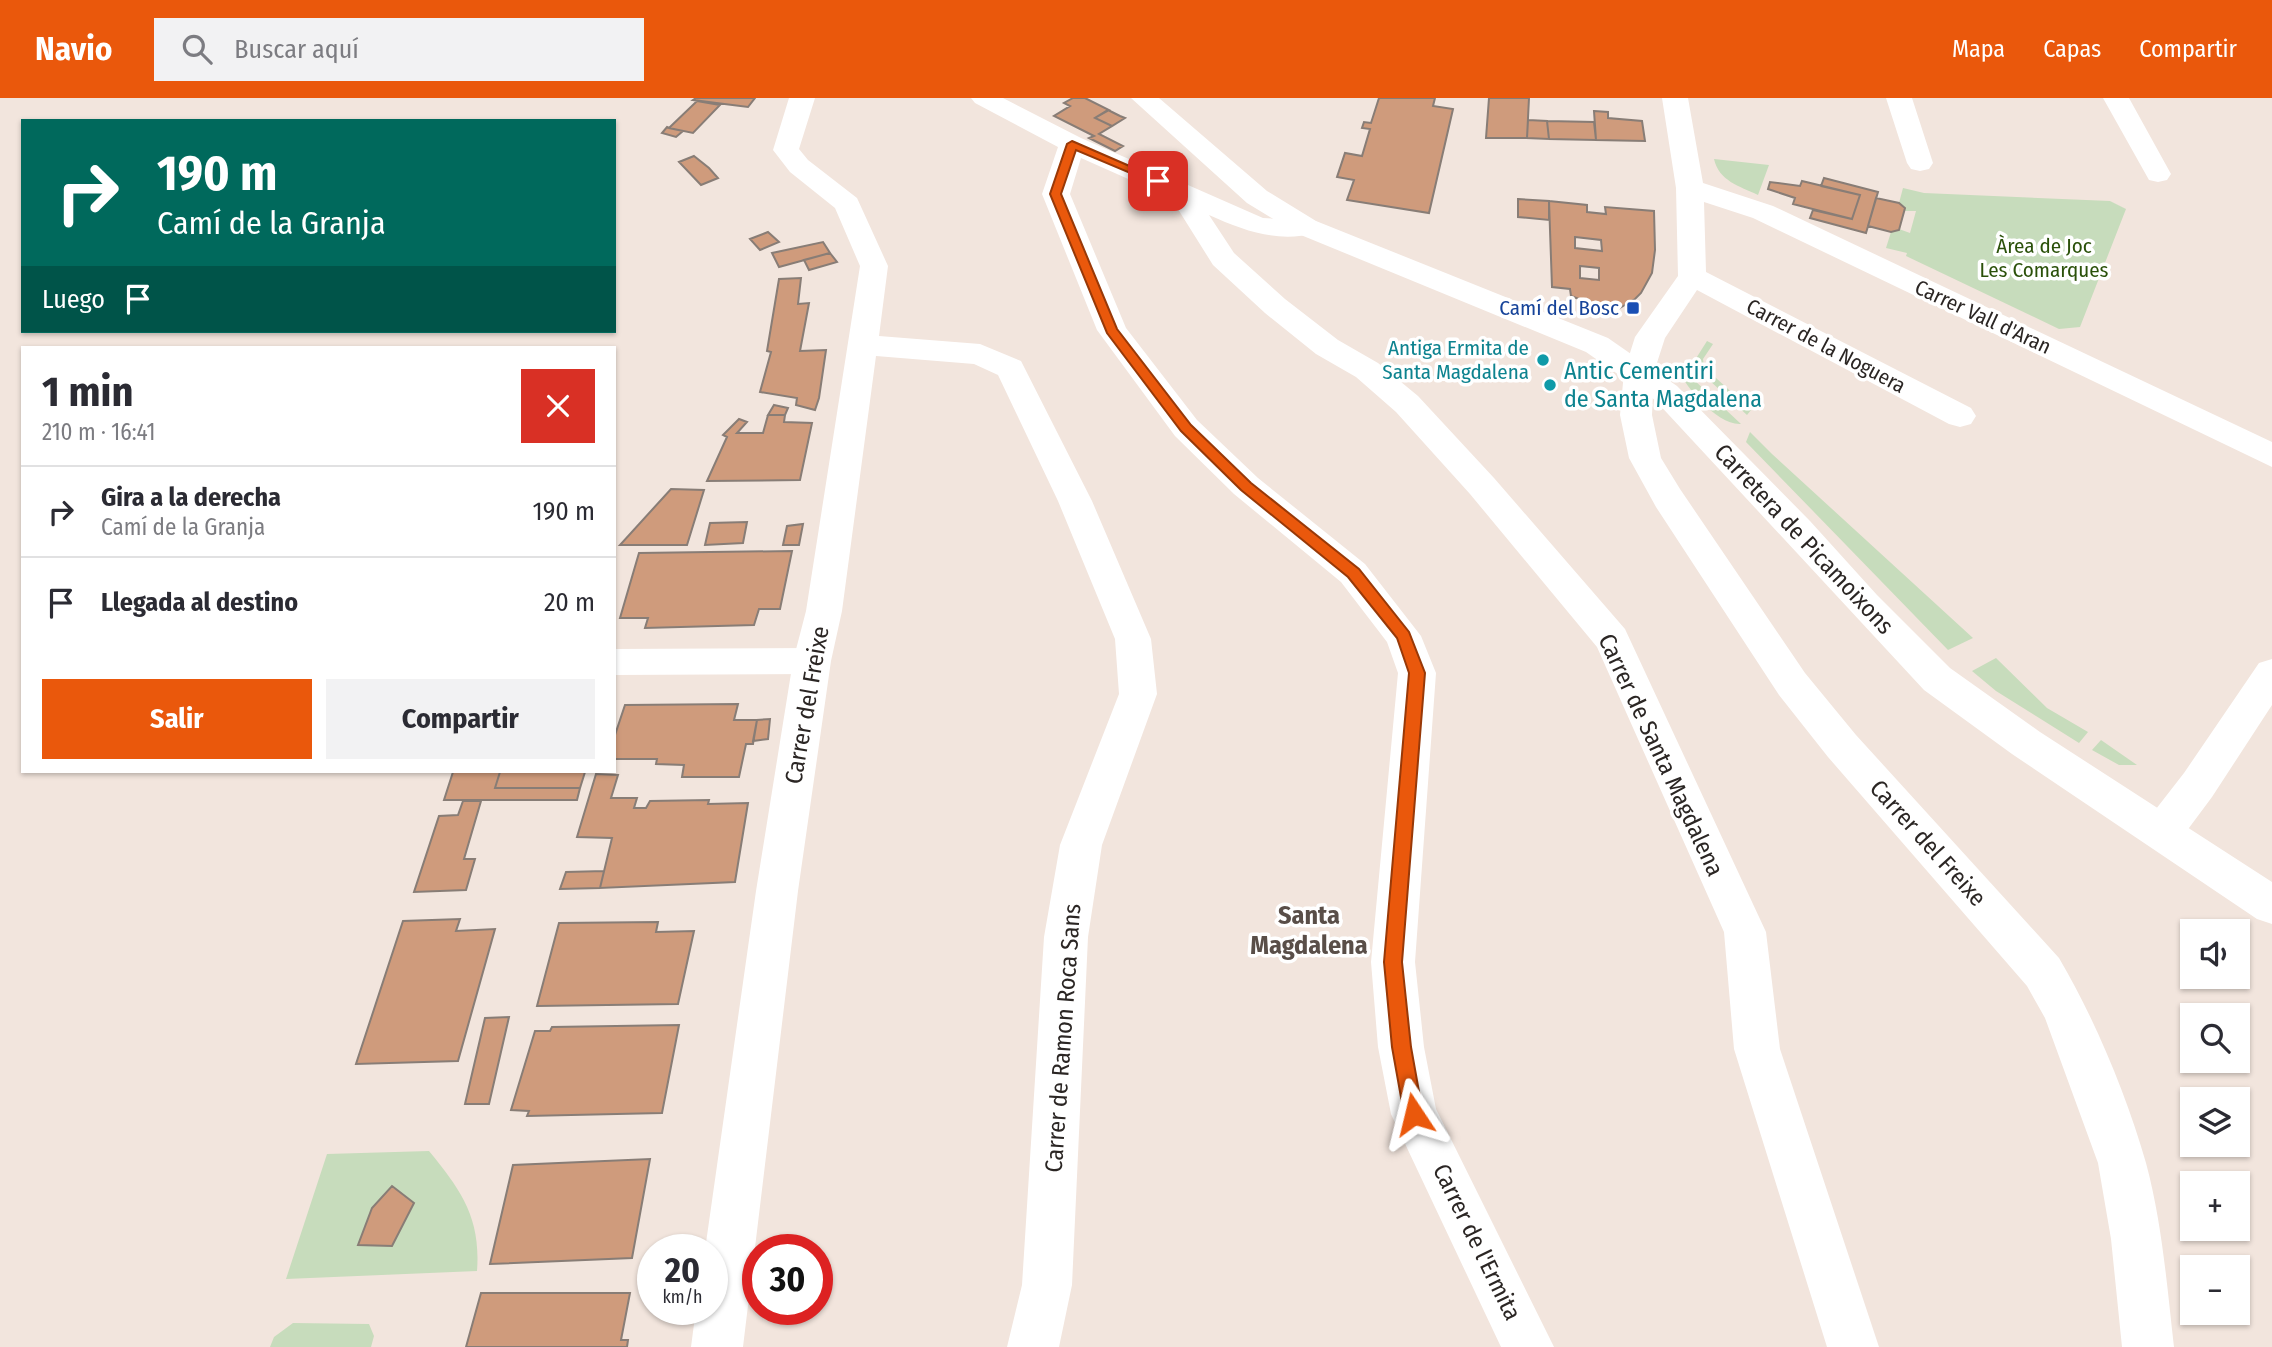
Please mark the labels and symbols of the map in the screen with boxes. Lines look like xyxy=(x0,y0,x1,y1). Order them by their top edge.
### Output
pin xyxy=(1128,151,1188,211)
park label: Àrea de Joc Les Comarques xyxy=(1979,233,2109,283)
street label: Carrer Vall d'Aran xyxy=(1911,274,2055,360)
street label: Carrer de la Noguera xyxy=(1742,293,1910,399)
place label: Camí del Bosc xyxy=(1499,295,1619,321)
marker: Camí del Bosc xyxy=(1625,300,1641,316)
place label: Antiga Ermita de Santa Magdalena xyxy=(1382,335,1529,385)
marker: Antiga Ermita de Santa Magdalena xyxy=(1535,352,1551,368)
place label: Antic Cementiri de Santa Magdalena xyxy=(1564,357,1762,413)
marker: Antic Cementiri de Santa Magdalena xyxy=(1542,377,1558,393)
street label: Carretera de Picamoixons xyxy=(1709,438,1899,640)
street label: Carrer del Freixe xyxy=(779,624,835,786)
street label: Carrer de Santa Magdalena xyxy=(1593,630,1729,880)
street label: Carrer del Freixe xyxy=(1864,774,1992,912)
district label: Santa Magdalena xyxy=(1250,900,1368,961)
street label: Carrer de Ramon Roca Sans xyxy=(1040,903,1086,1173)
position arrow xyxy=(1377,1077,1451,1151)
street label: Carrer de l'Ermita xyxy=(1427,1159,1527,1325)
speed limit sign: 30 xyxy=(742,1234,833,1325)

